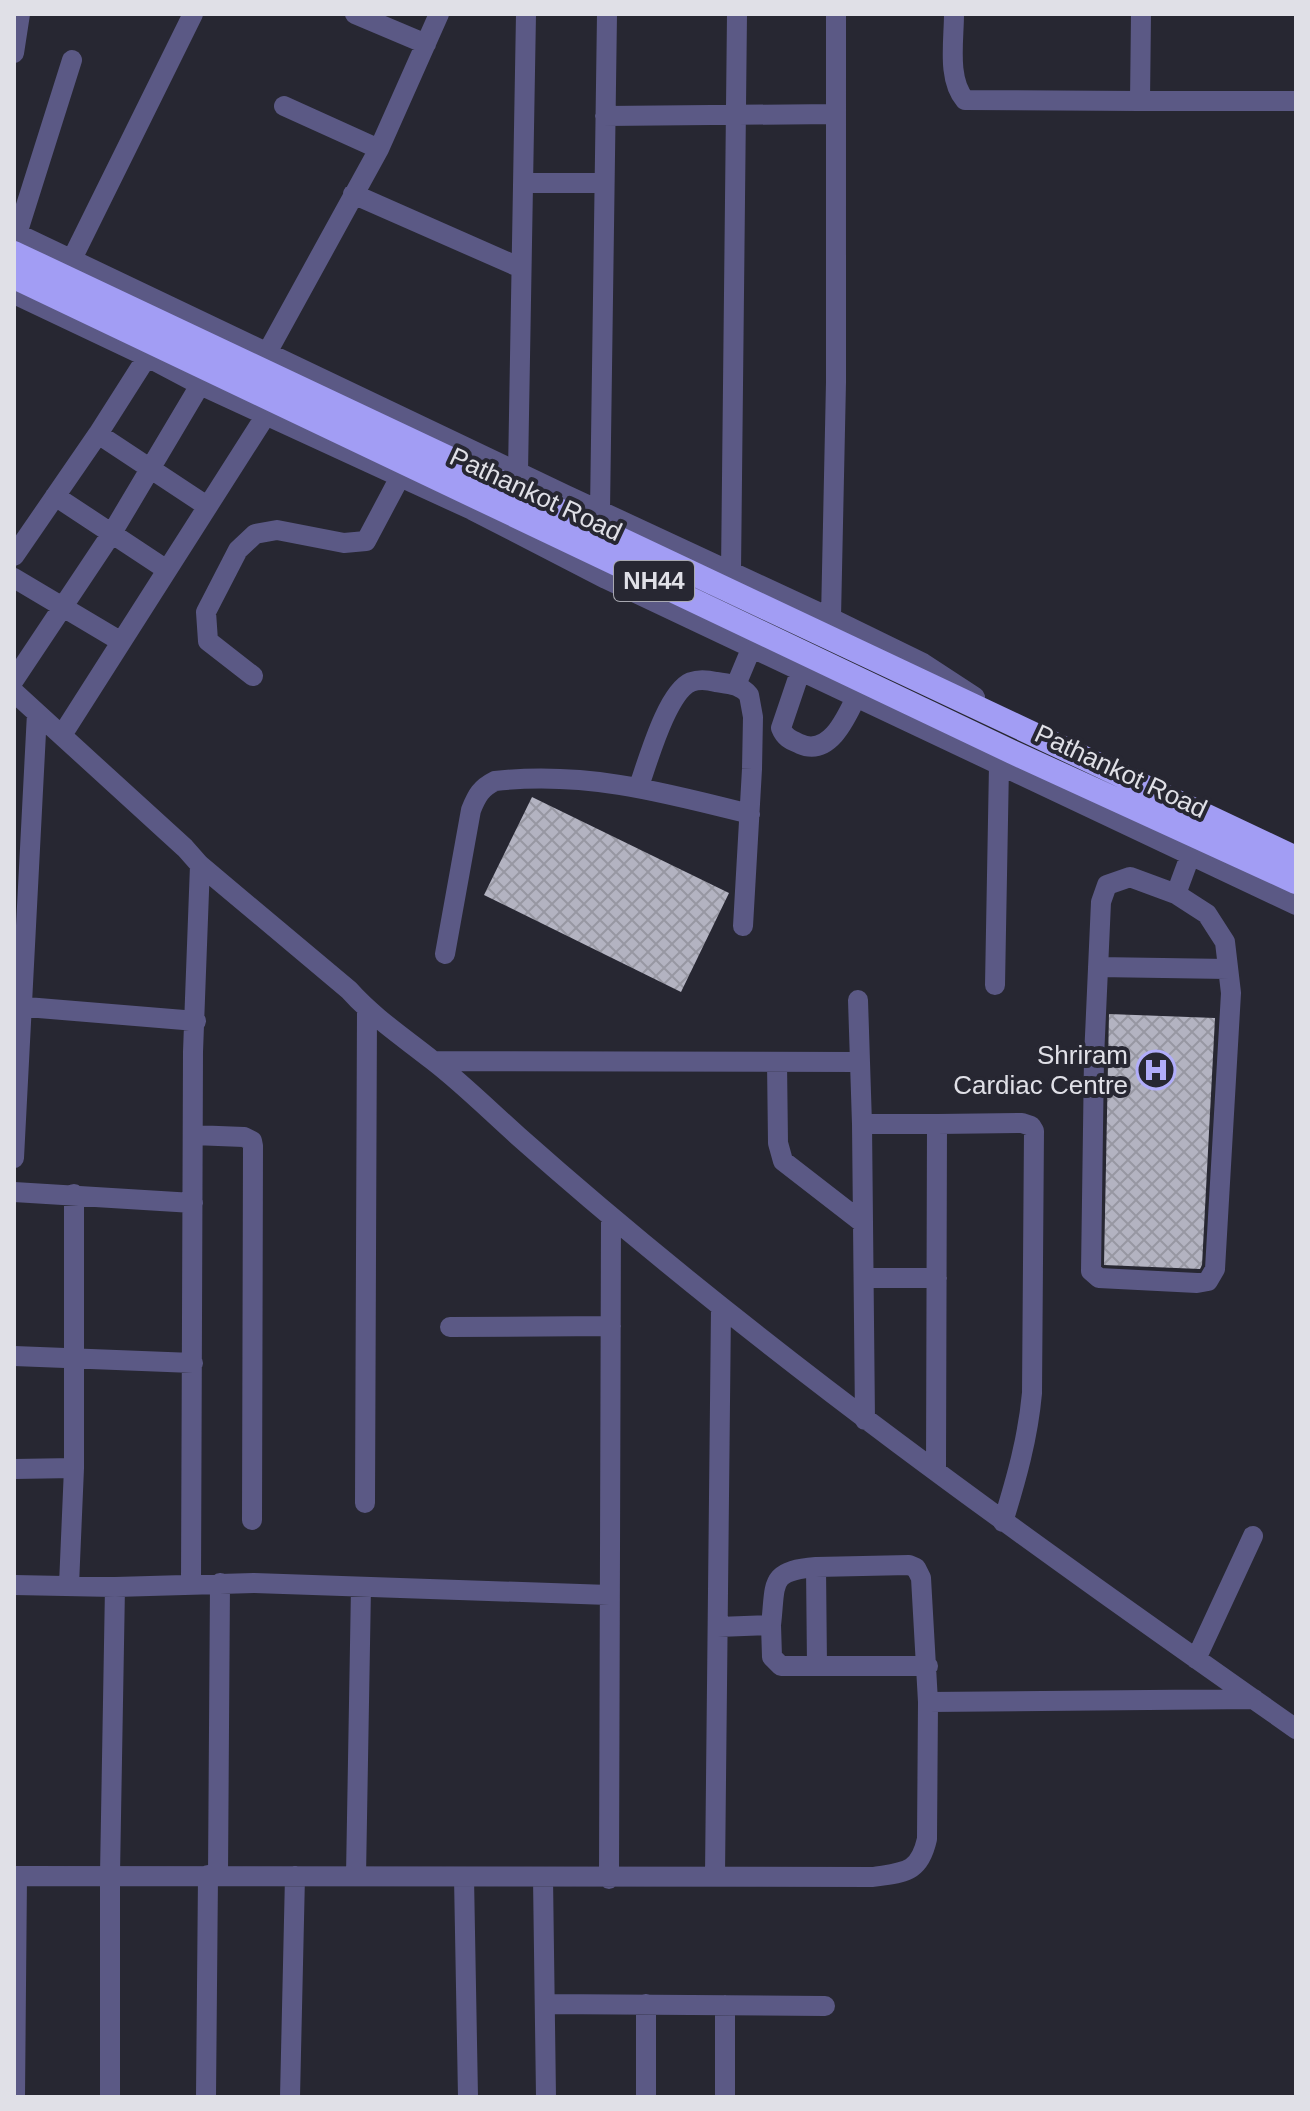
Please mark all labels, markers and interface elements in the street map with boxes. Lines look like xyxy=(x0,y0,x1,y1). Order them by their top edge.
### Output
street label: Pathankot Road xyxy=(445,441,627,547)
road number: NH44 xyxy=(614,561,694,601)
street label: Pathankot Road xyxy=(1030,718,1212,824)
place label: Shriram Cardiac Centre xyxy=(953,1040,1128,1100)
hospital icon: Shriram Cardiac Centre xyxy=(1135,1049,1177,1091)

